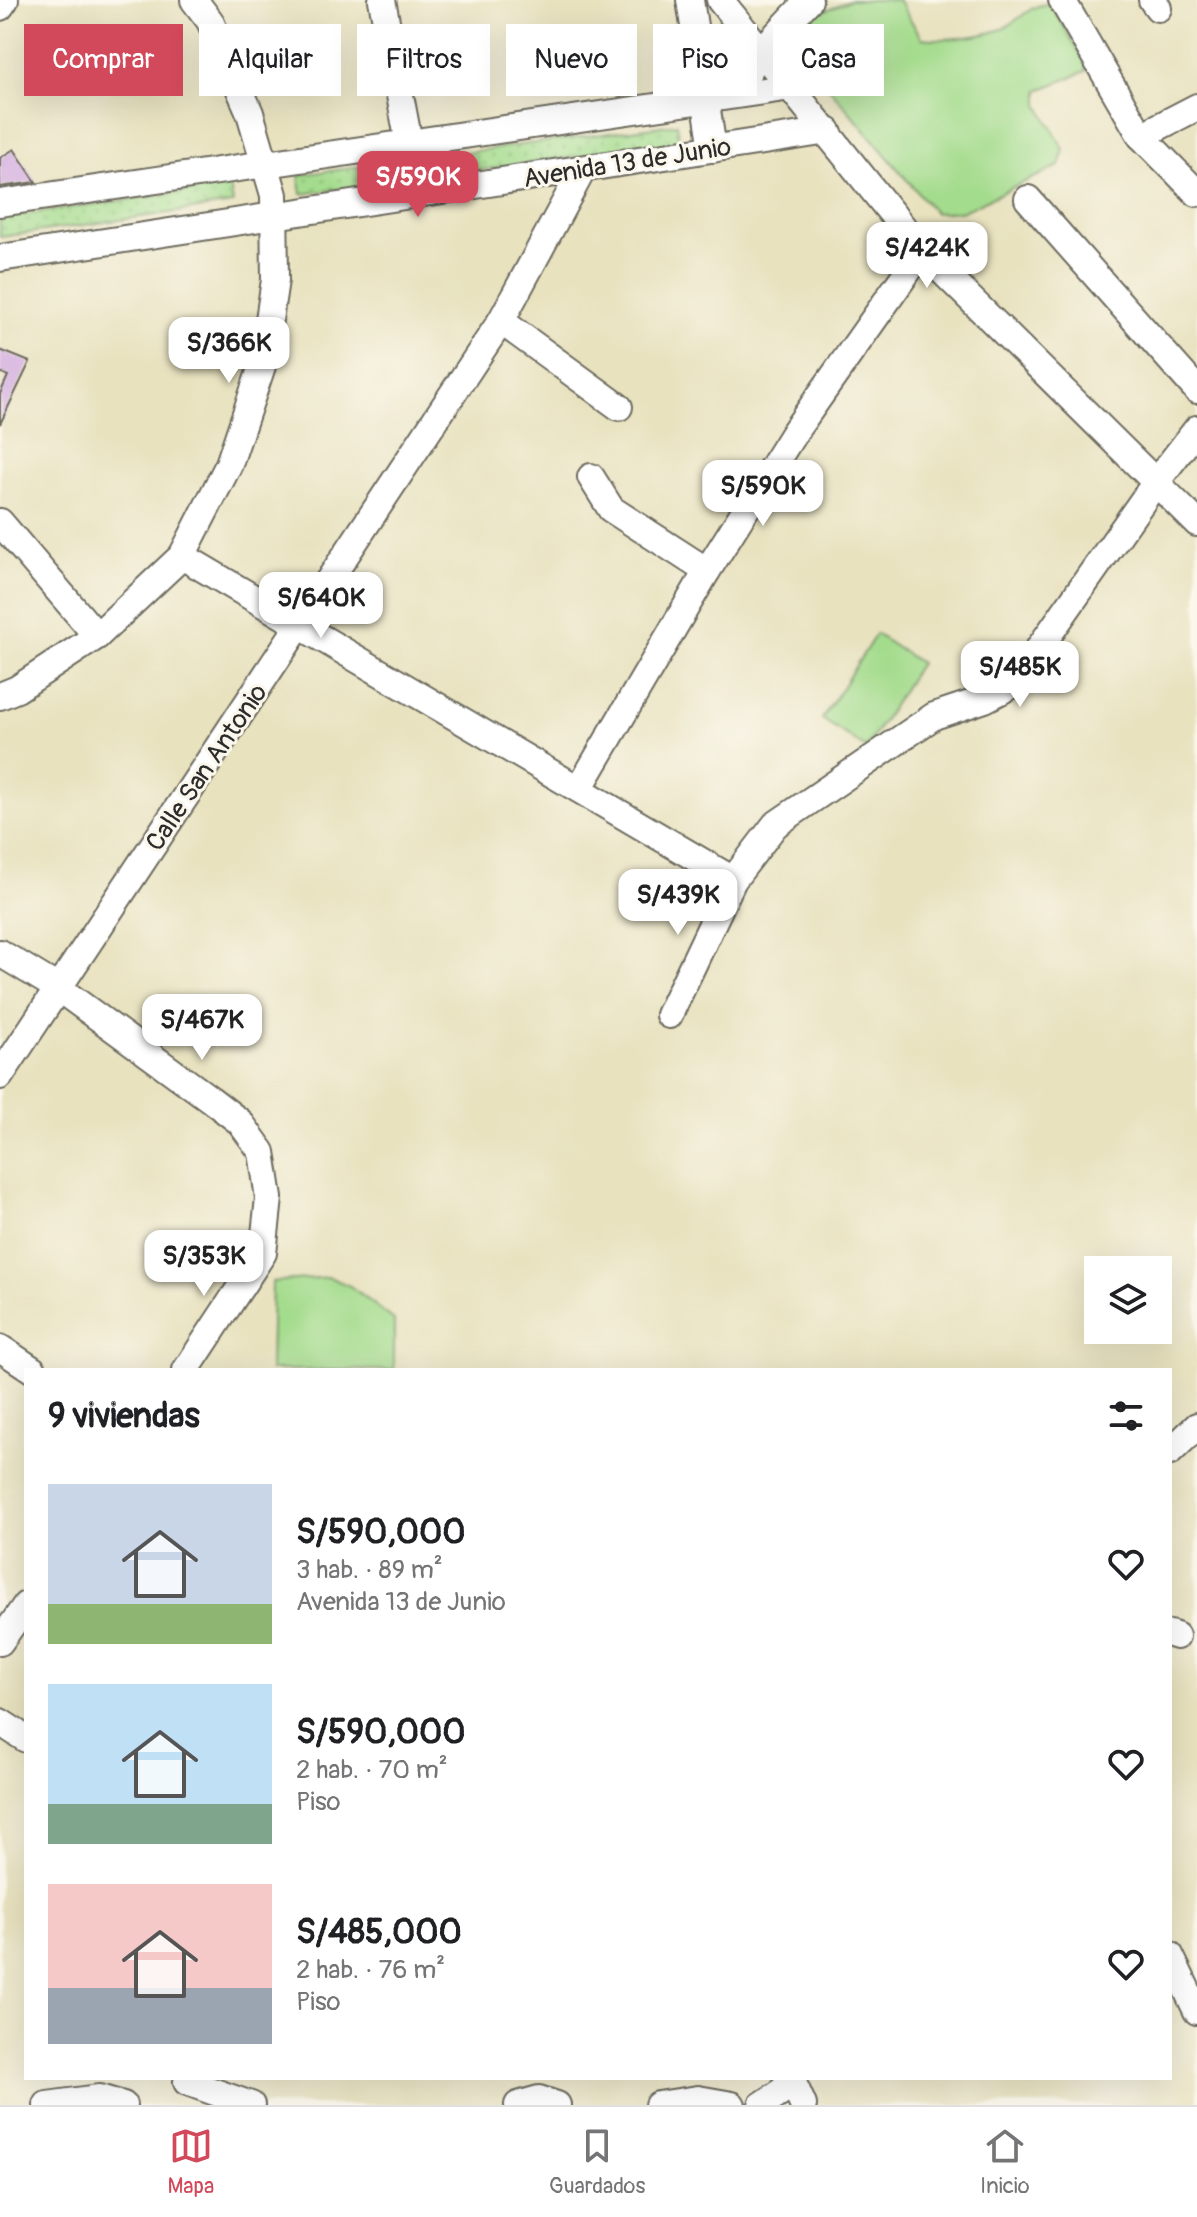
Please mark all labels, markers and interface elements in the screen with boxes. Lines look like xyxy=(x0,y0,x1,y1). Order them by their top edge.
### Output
chip: Comprar xyxy=(24,24,183,96)
chip: Alquilar xyxy=(199,24,341,96)
chip: Filtros xyxy=(357,24,490,96)
chip: Nuevo xyxy=(506,24,637,96)
chip: Piso xyxy=(653,24,757,96)
chip: Casa xyxy=(773,24,884,96)
street label: Avenida 13 de Junio xyxy=(521,131,733,195)
pin: S/590K xyxy=(353,151,483,219)
text: S/590K xyxy=(375,161,461,193)
pin: S/424K xyxy=(862,222,992,290)
text: S/424K xyxy=(885,232,969,264)
pin: S/366K xyxy=(164,317,294,385)
text: S/366K xyxy=(187,327,271,359)
pin: S/590K xyxy=(698,460,828,528)
text: S/590K xyxy=(720,470,806,502)
pin: S/640K xyxy=(256,572,386,640)
text: S/640K xyxy=(277,582,365,614)
pin: S/485K xyxy=(955,641,1085,709)
text: S/485K xyxy=(979,651,1061,683)
street label: Calle San Antonio xyxy=(139,678,275,857)
pin: S/439K xyxy=(613,869,743,937)
text: S/439K xyxy=(636,879,720,911)
pin: S/467K xyxy=(137,994,267,1062)
text: S/467K xyxy=(160,1004,244,1036)
pin: S/353K xyxy=(139,1230,269,1298)
text: S/353K xyxy=(162,1240,246,1272)
map controls xyxy=(1084,1256,1172,1344)
button: layers xyxy=(1084,1256,1172,1344)
icon: filters xyxy=(1104,1394,1148,1438)
text: 9 viviendas xyxy=(48,1395,200,1438)
text: S/590,000 xyxy=(296,1511,466,1554)
icon: home xyxy=(112,1516,208,1612)
icon: heart xyxy=(1104,1542,1148,1586)
text: 3 hab. · 89 m² xyxy=(296,1554,443,1586)
text: Avenida 13 de Junio xyxy=(296,1586,506,1618)
text: S/590,000 xyxy=(296,1711,466,1754)
icon: home xyxy=(112,1716,208,1812)
icon: heart xyxy=(1104,1742,1148,1786)
text: 2 hab. · 70 m² xyxy=(296,1754,448,1786)
text: Piso xyxy=(296,1786,341,1818)
text: S/485,000 xyxy=(296,1911,462,1954)
icon: home xyxy=(112,1916,208,2012)
icon: heart xyxy=(1104,1942,1148,1986)
text: 2 hab. · 76 m² xyxy=(296,1954,445,1986)
text: Piso xyxy=(296,1986,341,2018)
tab: Mapa xyxy=(167,2124,214,2200)
tab: Guardados xyxy=(549,2124,645,2200)
tab: Inicio xyxy=(980,2124,1030,2200)

